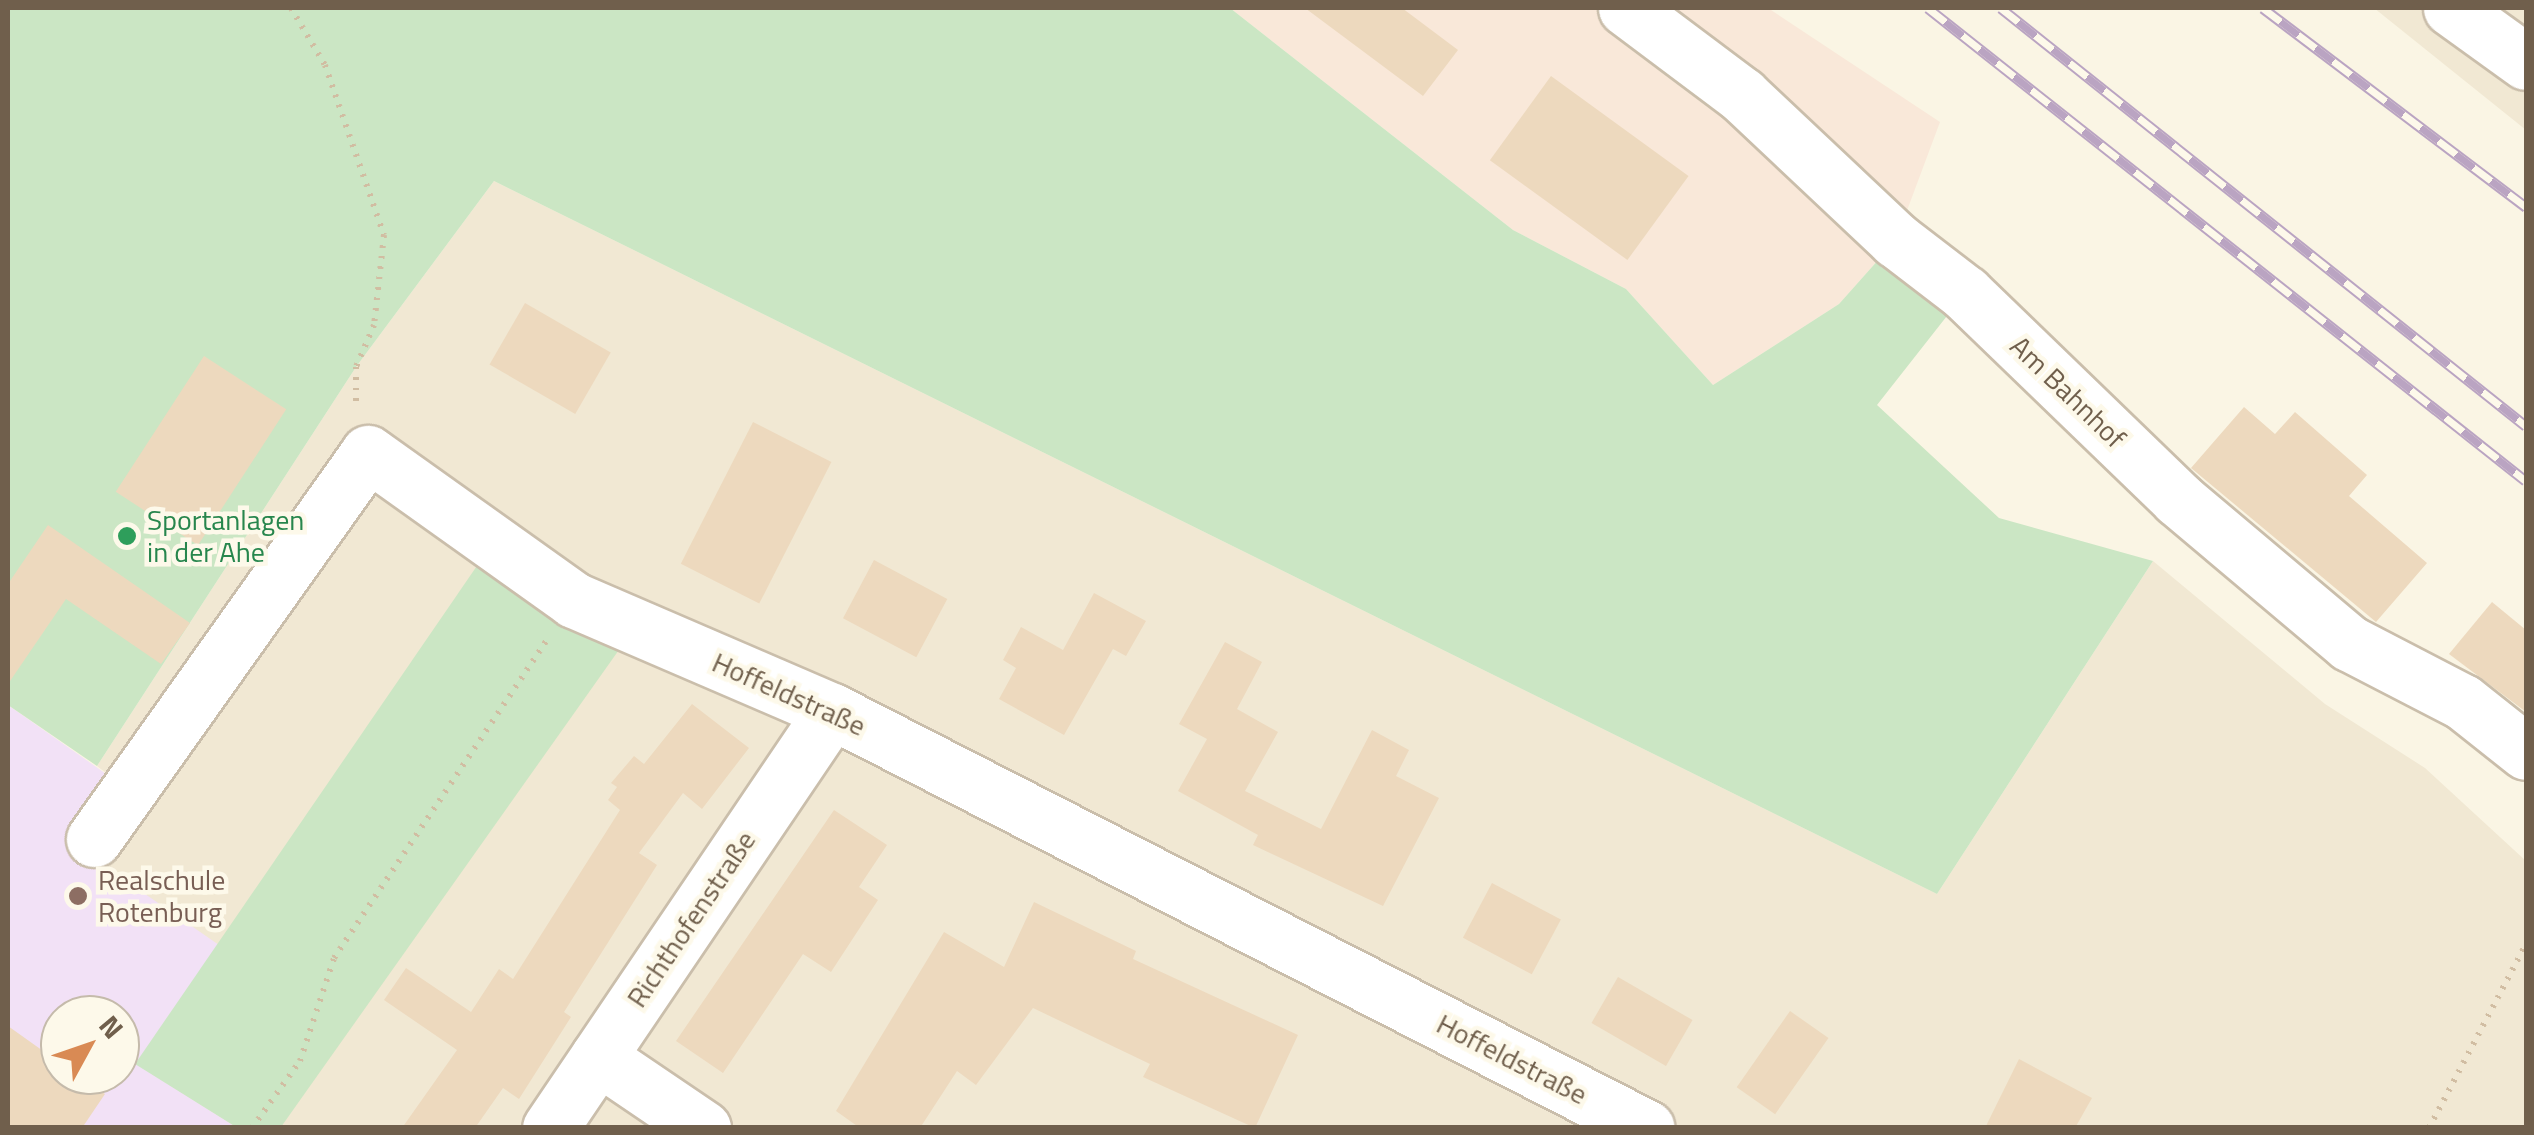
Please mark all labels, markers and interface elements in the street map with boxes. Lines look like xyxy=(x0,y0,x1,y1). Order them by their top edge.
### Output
street label: Am Bahnhof xyxy=(2004,329,2132,455)
place label: Sportanlagen in der Ahe xyxy=(147,503,304,569)
marker: Sportanlagen in der Ahe xyxy=(116,525,138,547)
street label: Hoffeldstraße xyxy=(707,645,871,743)
street label: Richthofenstraße xyxy=(620,825,762,1013)
place label: Realschule Rotenburg xyxy=(98,863,225,929)
marker: Realschule Rotenburg xyxy=(67,885,89,907)
north arrow xyxy=(40,995,140,1095)
text: N xyxy=(89,1005,135,1048)
street label: Hoffeldstraße xyxy=(1431,1007,1593,1111)

